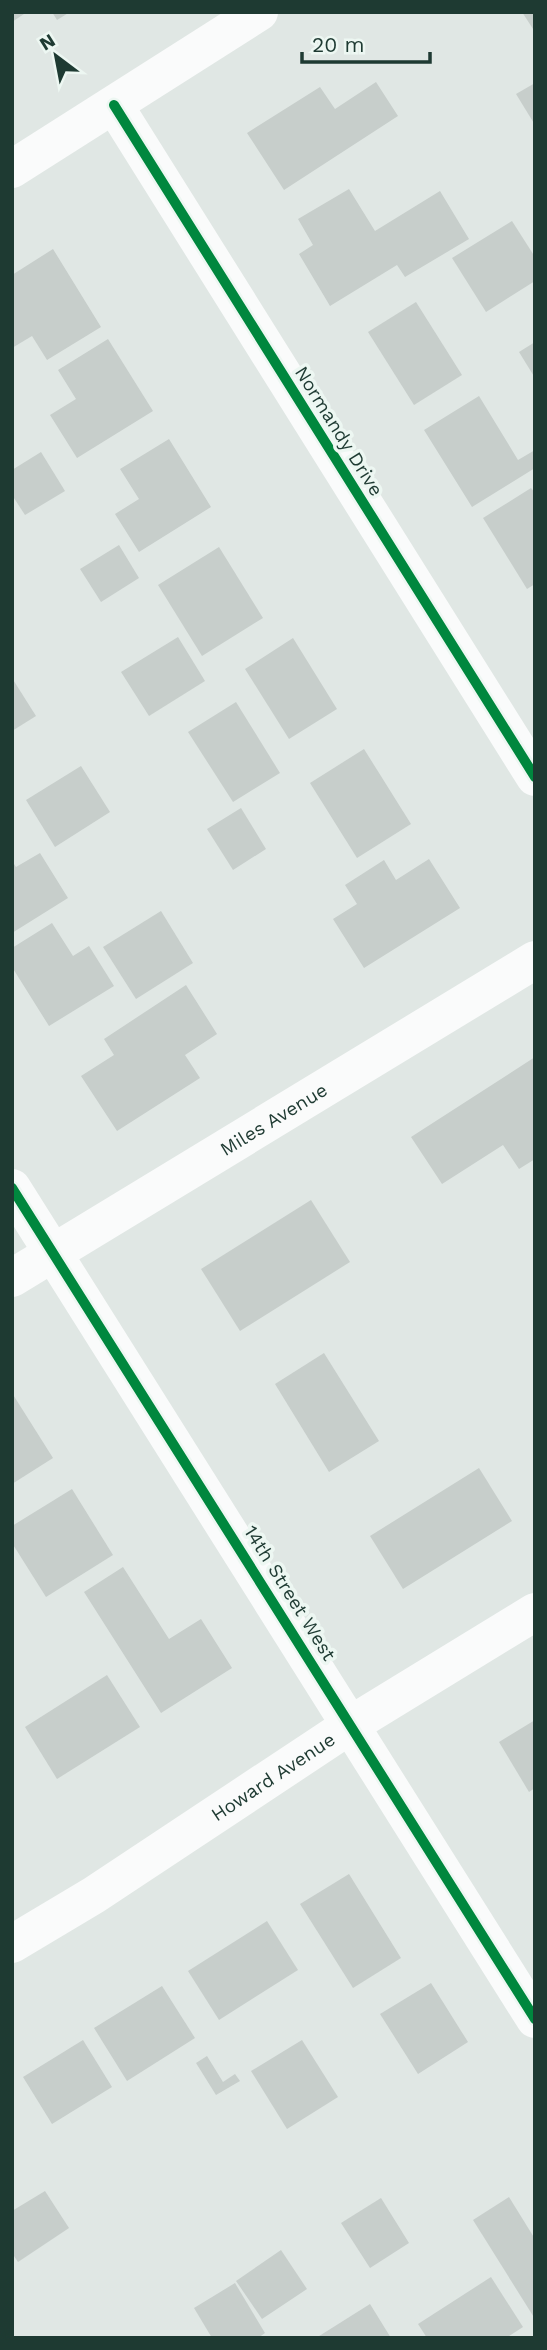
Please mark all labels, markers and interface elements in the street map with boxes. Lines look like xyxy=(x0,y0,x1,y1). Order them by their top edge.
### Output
north arrow xyxy=(21,21,91,91)
scale bar xyxy=(302,21,430,65)
text: N xyxy=(35,29,59,55)
text: 20 m xyxy=(312,32,364,57)
street label: Normandy Drive xyxy=(290,362,388,500)
street label: Miles Avenue xyxy=(216,1078,331,1160)
street label: 14th Street West xyxy=(239,1521,341,1665)
street label: Howard Avenue xyxy=(207,1727,339,1826)

